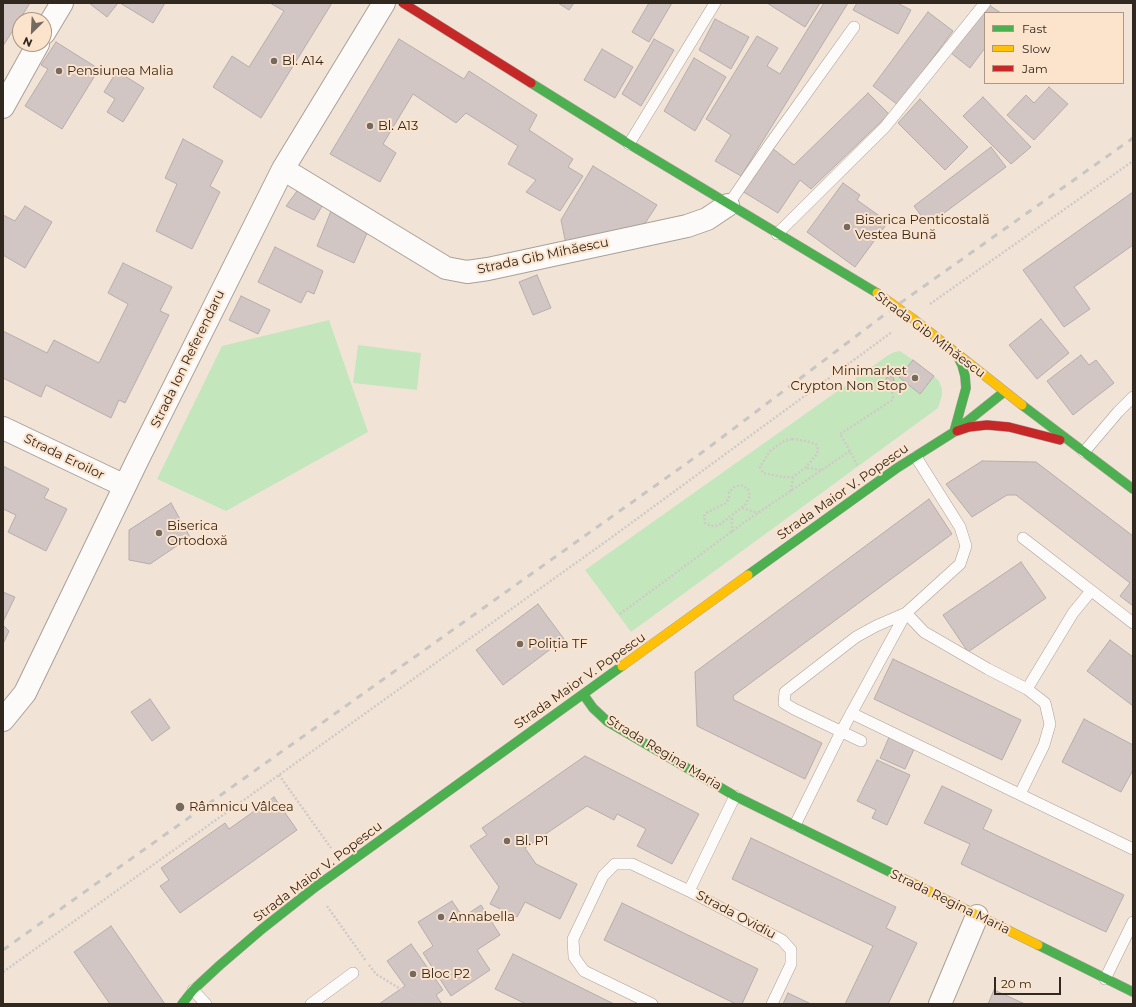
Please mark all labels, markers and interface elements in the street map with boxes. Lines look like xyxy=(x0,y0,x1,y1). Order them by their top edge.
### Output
north arrow xyxy=(12,12,52,52)
legend xyxy=(984,12,1124,84)
text: Fast xyxy=(1022,21,1047,36)
text: N xyxy=(21,34,34,50)
text: Slow xyxy=(1022,41,1051,56)
place label: Bl. A14 xyxy=(282,53,324,69)
marker: Bl. A14 xyxy=(269,56,279,66)
text: Jam xyxy=(1022,61,1048,76)
place label: Pensiunea Malia xyxy=(67,63,174,79)
marker: Pensiunea Malia xyxy=(54,66,64,76)
place label: Bl. A13 xyxy=(378,118,418,134)
marker: Bl. A13 xyxy=(365,121,375,131)
place label: Biserica Penticostală Vestea Bună xyxy=(855,212,990,243)
marker: Biserica Penticostală Vestea Bună xyxy=(842,222,852,232)
street label: Strada Gib Mihăescu xyxy=(476,234,610,278)
street label: Strada Ion Referendaru xyxy=(148,288,228,430)
street label: Strada Gib Mihăescu xyxy=(872,288,988,382)
place label: Minimarket Crypton Non Stop xyxy=(791,363,907,394)
marker: Minimarket Crypton Non Stop xyxy=(910,373,920,383)
street label: Strada Eroilor xyxy=(21,431,107,483)
street label: Strada Maior V. Popescu xyxy=(774,441,912,543)
place label: Biserica Ortodoxă xyxy=(167,518,228,549)
marker: Biserica Ortodoxă xyxy=(154,528,164,538)
street label: Strada Maior V. Popescu xyxy=(511,630,649,732)
place label: Poliția TF xyxy=(528,636,588,652)
marker: Poliția TF xyxy=(515,639,525,649)
street label: Strada Regina Maria xyxy=(604,712,724,794)
place label: Râmnicu Vâlcea xyxy=(189,799,294,815)
marker: Râmnicu Vâlcea xyxy=(174,801,186,813)
street label: Strada Maior V. Popescu xyxy=(251,819,385,925)
place label: Bl. P1 xyxy=(515,833,548,849)
marker: Bl. P1 xyxy=(502,836,512,846)
street label: Strada Regina Maria xyxy=(888,866,1012,938)
street label: Strada Ovidiu xyxy=(693,887,779,943)
place label: Annabella xyxy=(449,909,515,925)
marker: Annabella xyxy=(436,912,446,922)
place label: Bloc P2 xyxy=(421,966,470,982)
marker: Bloc P2 xyxy=(408,969,418,979)
scale bar xyxy=(996,969,1063,995)
text: 20 m xyxy=(1001,976,1032,991)

